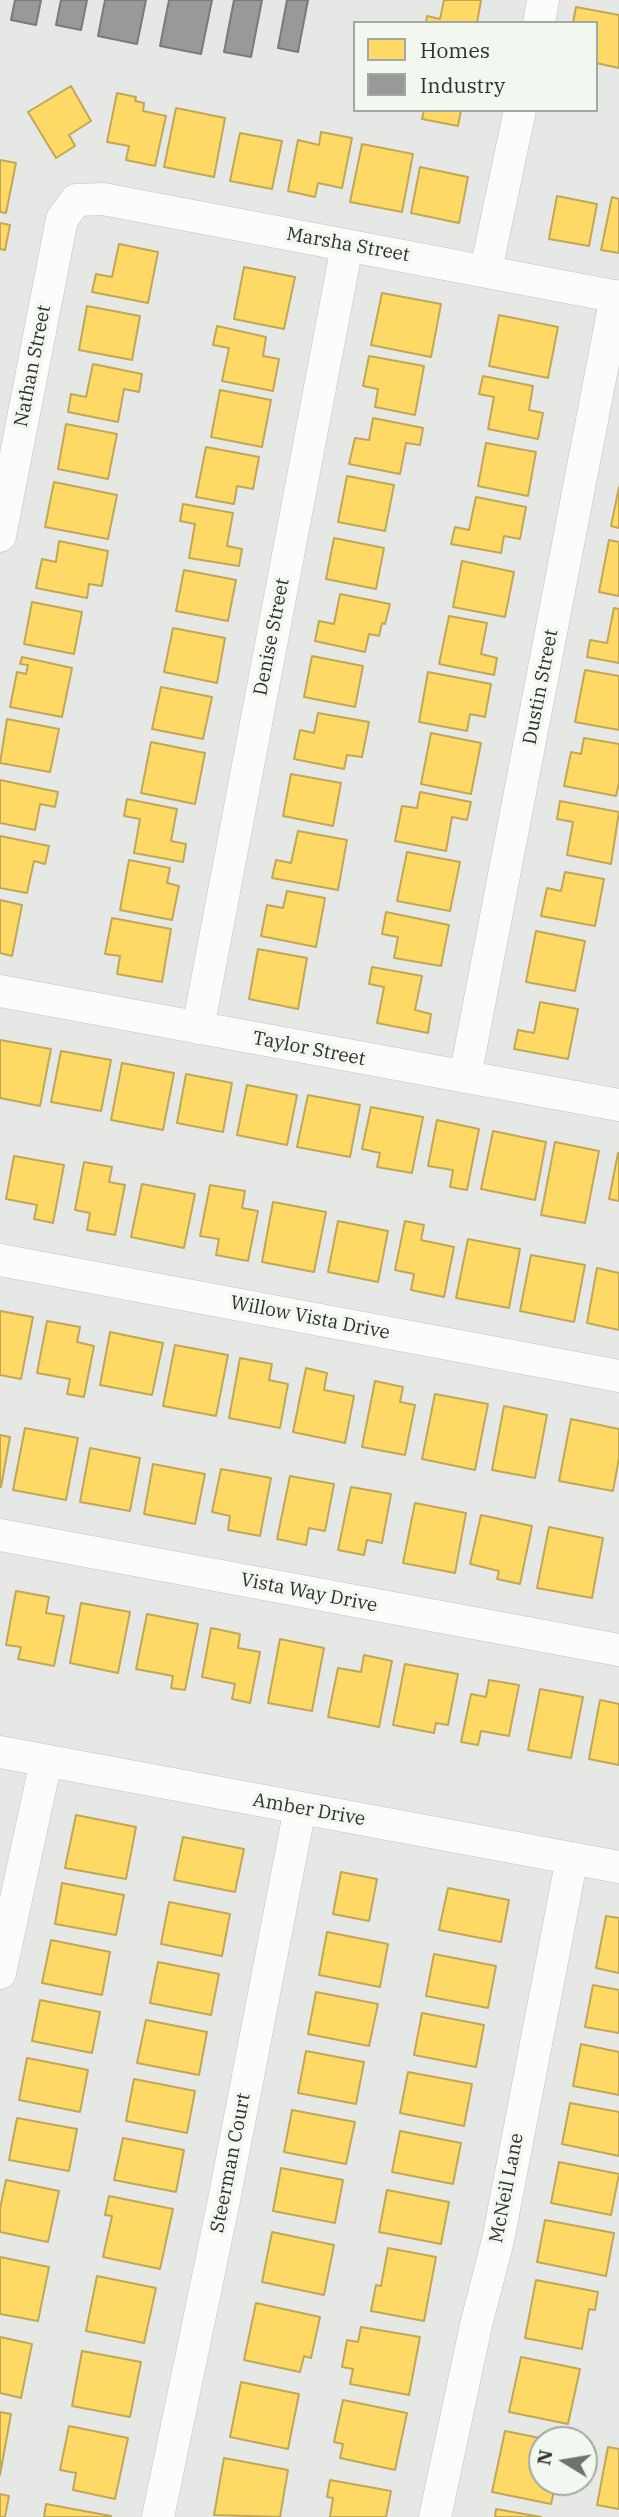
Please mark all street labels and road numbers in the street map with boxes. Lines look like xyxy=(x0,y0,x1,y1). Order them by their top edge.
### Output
street label: Marsha Street xyxy=(285,223,411,267)
street label: Nathan Street xyxy=(10,303,56,429)
street label: Denise Street xyxy=(249,576,295,698)
street label: Dustin Street xyxy=(519,627,563,747)
street label: Taylor Street xyxy=(251,1027,367,1071)
street label: Willow Vista Drive xyxy=(228,1291,392,1345)
street label: Vista Way Drive xyxy=(239,1569,379,1617)
street label: Amber Drive xyxy=(251,1789,367,1831)
street label: Steerman Court xyxy=(206,2091,256,2235)
street label: McNeil Lane xyxy=(485,2131,529,2245)

